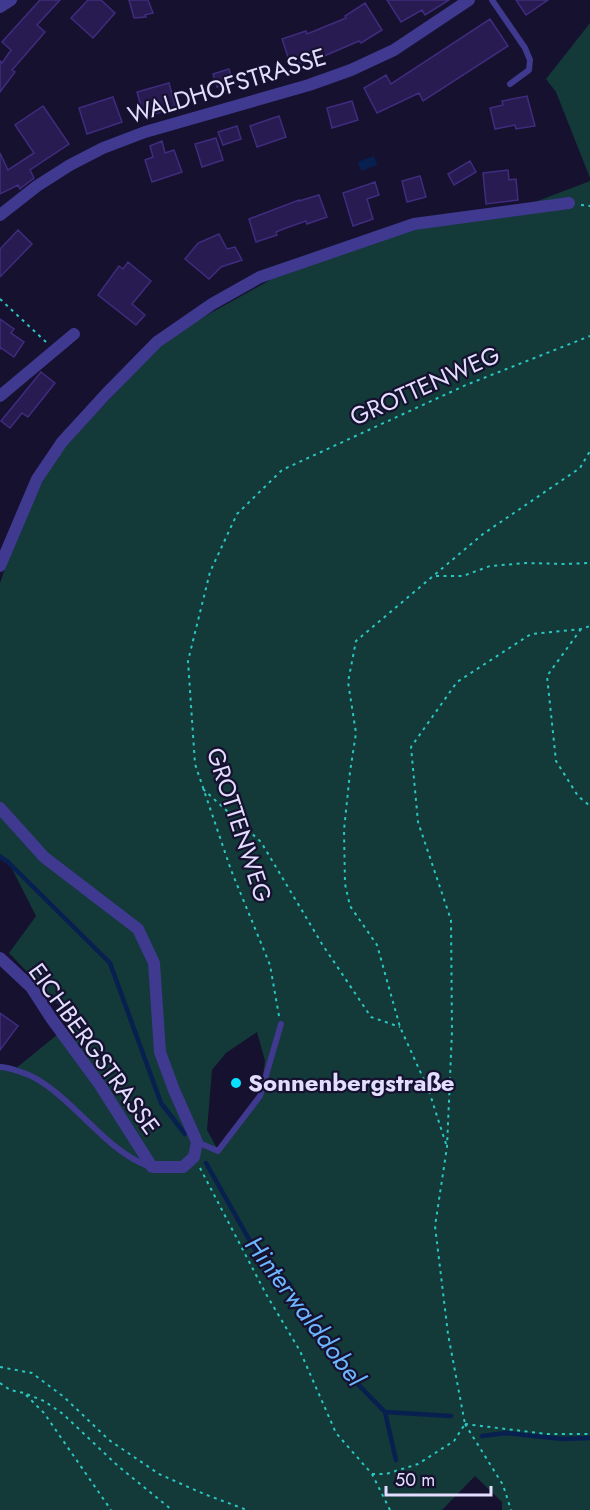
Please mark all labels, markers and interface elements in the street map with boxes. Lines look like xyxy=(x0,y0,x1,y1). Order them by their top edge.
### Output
street label: WALDHOFSTRASSE xyxy=(123,39,330,132)
street label: GROTTENWEG xyxy=(344,337,505,434)
street label: GROTTENWEG xyxy=(198,743,281,907)
street label: EICHBERGSTRASSE xyxy=(20,956,169,1142)
place label: Sonnenbergstraße xyxy=(248,1065,455,1100)
marker: Sonnenbergstraße xyxy=(229,1076,243,1090)
water label: Hinterwalddobel xyxy=(236,1228,375,1395)
scale bar xyxy=(386,1459,491,1497)
text: 50 m xyxy=(395,1467,435,1493)

